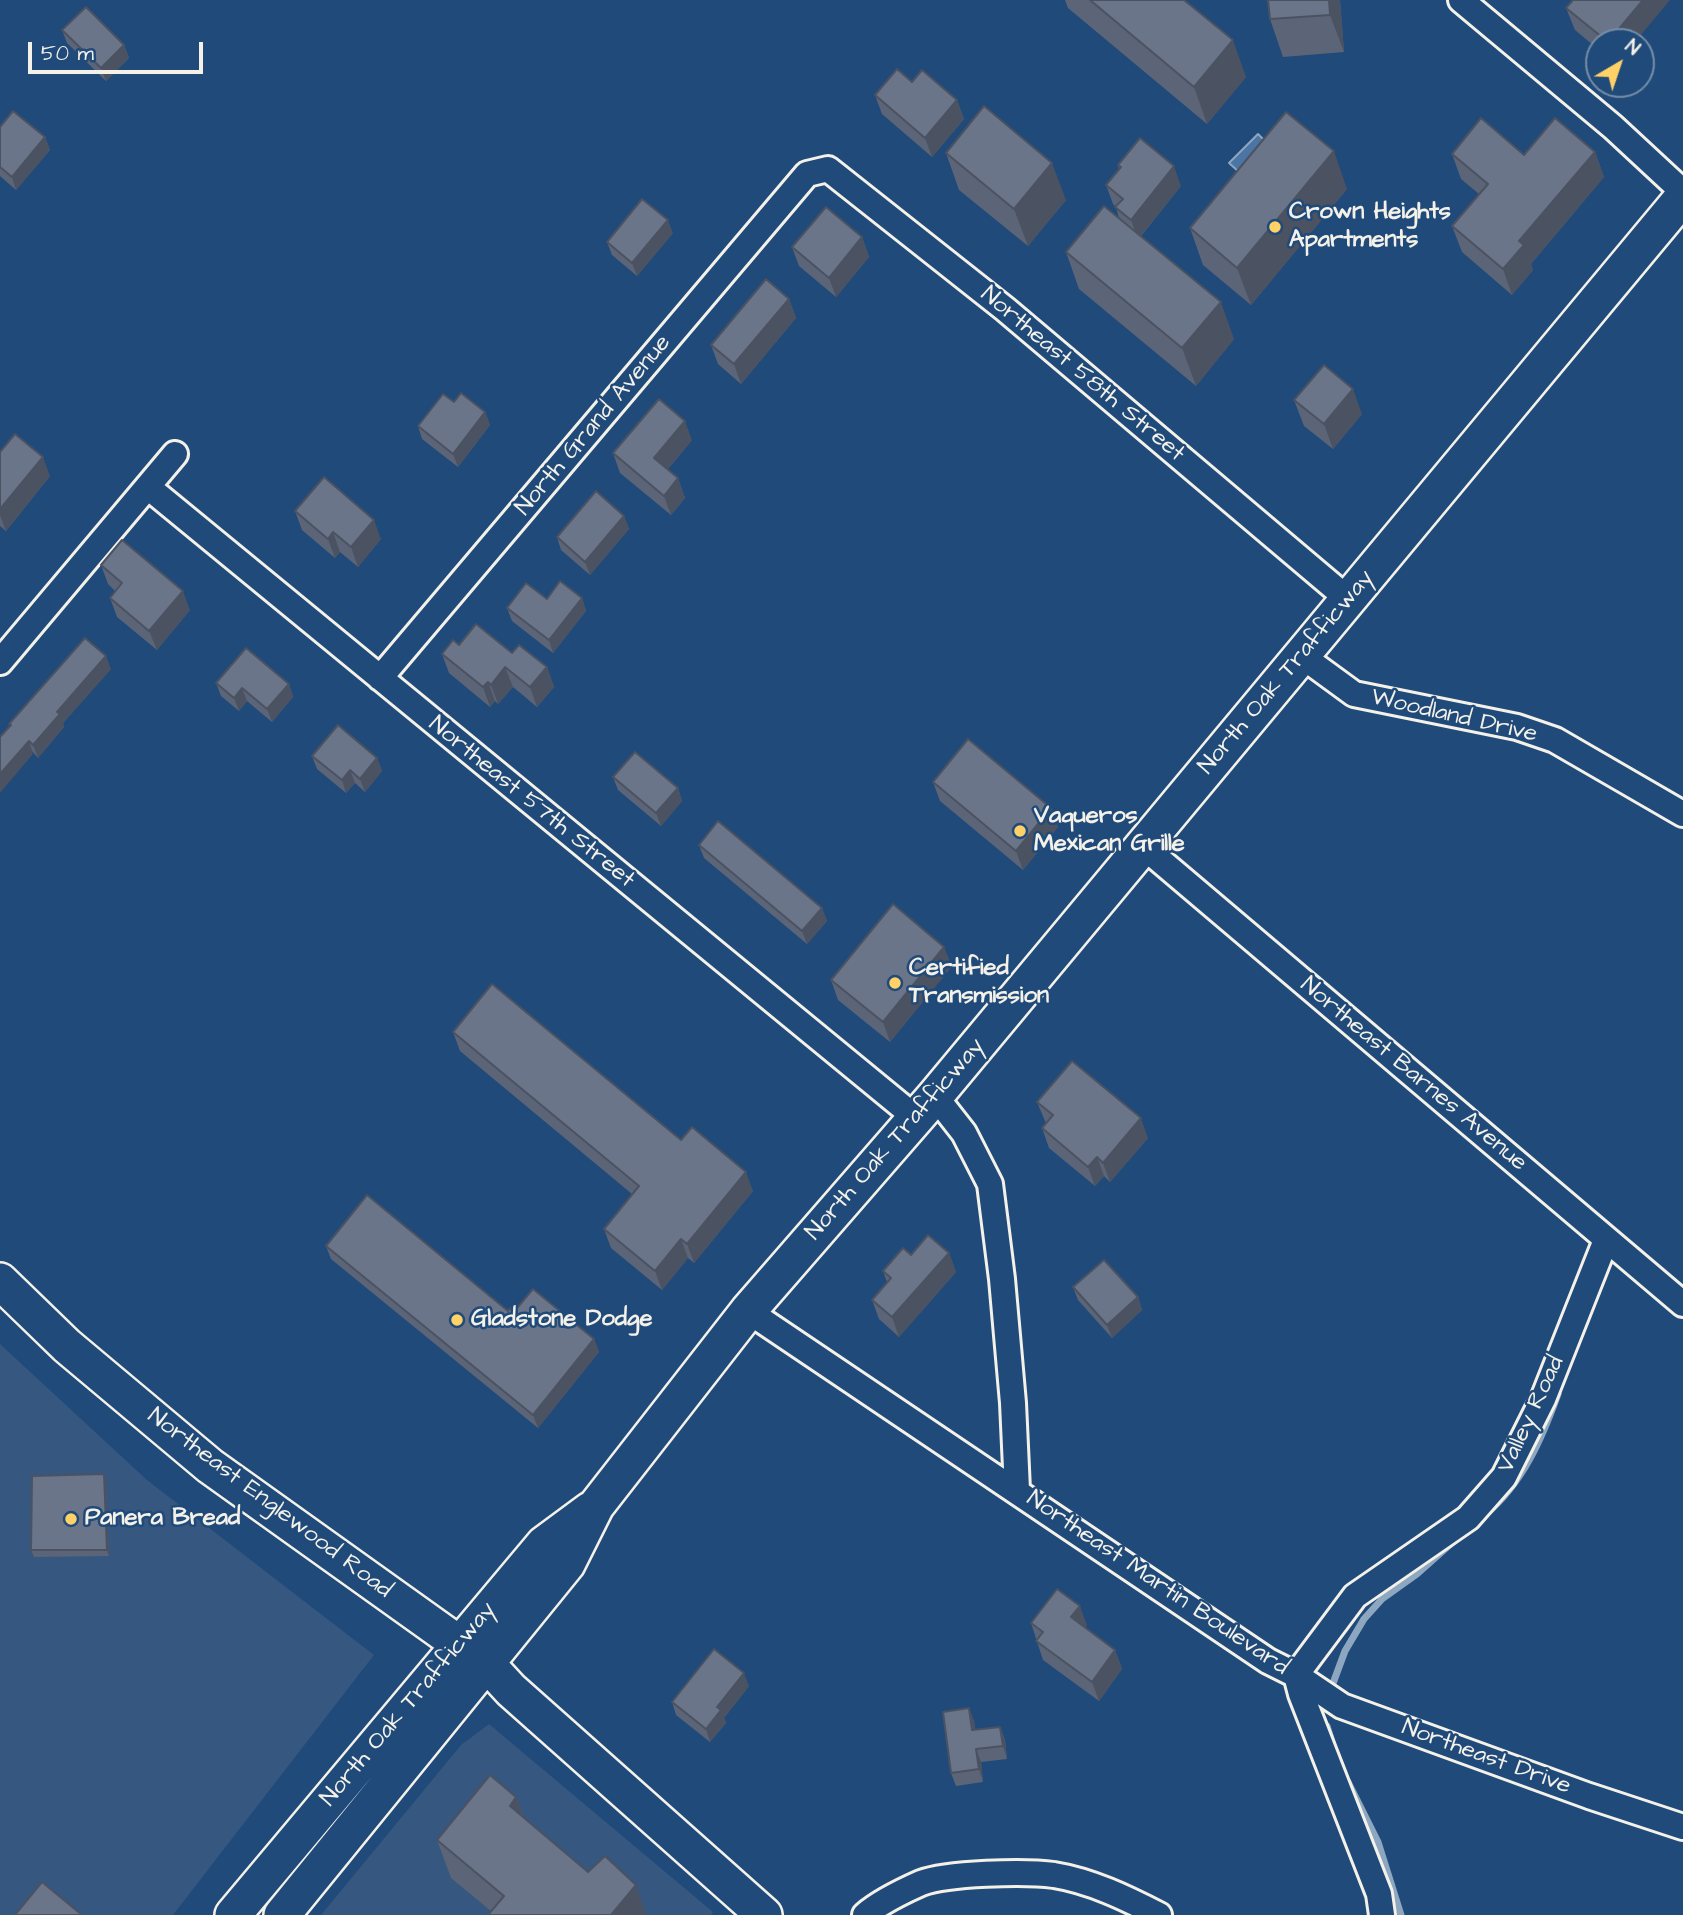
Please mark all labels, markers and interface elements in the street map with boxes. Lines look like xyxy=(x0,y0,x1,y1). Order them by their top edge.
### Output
scale bar xyxy=(32,28,206,72)
north arrow xyxy=(1585,28,1655,98)
text: N xyxy=(1619,34,1645,62)
text: 50 m xyxy=(41,39,94,68)
place label: Crown Heights Apartments xyxy=(1289,199,1451,255)
marker: Crown Heights Apartments xyxy=(1267,219,1283,235)
street label: Northeast 58th Street xyxy=(974,281,1190,469)
street label: North Grand Avenue xyxy=(510,330,678,522)
street label: North Oak Trafficway xyxy=(1193,565,1381,781)
street label: Woodland Drive xyxy=(1368,684,1540,750)
street label: Northeast 57th Street xyxy=(422,711,640,895)
place label: Vaqueros Mexican Grille xyxy=(1034,803,1185,859)
marker: Vaqueros Mexican Grille xyxy=(1012,823,1028,839)
place label: Certified Transmission xyxy=(909,955,1049,1011)
street label: Northeast Barnes Avenue xyxy=(1294,972,1532,1178)
marker: Certified Transmission xyxy=(887,975,903,991)
street label: North Oak Trafficway xyxy=(800,1033,992,1247)
place label: Gladstone Dodge xyxy=(471,1306,652,1334)
marker: Gladstone Dodge xyxy=(449,1312,465,1328)
street label: Valley Road xyxy=(1492,1352,1572,1478)
street label: Northeast Englewood Road xyxy=(141,1403,397,1605)
street label: Northeast Martin Boulevard xyxy=(1020,1485,1294,1683)
place label: Panera Bread xyxy=(85,1505,240,1533)
marker: Panera Bread xyxy=(63,1511,79,1527)
street label: North Oak Trafficway xyxy=(315,1597,503,1813)
street label: Northeast Drive xyxy=(1398,1714,1574,1802)

